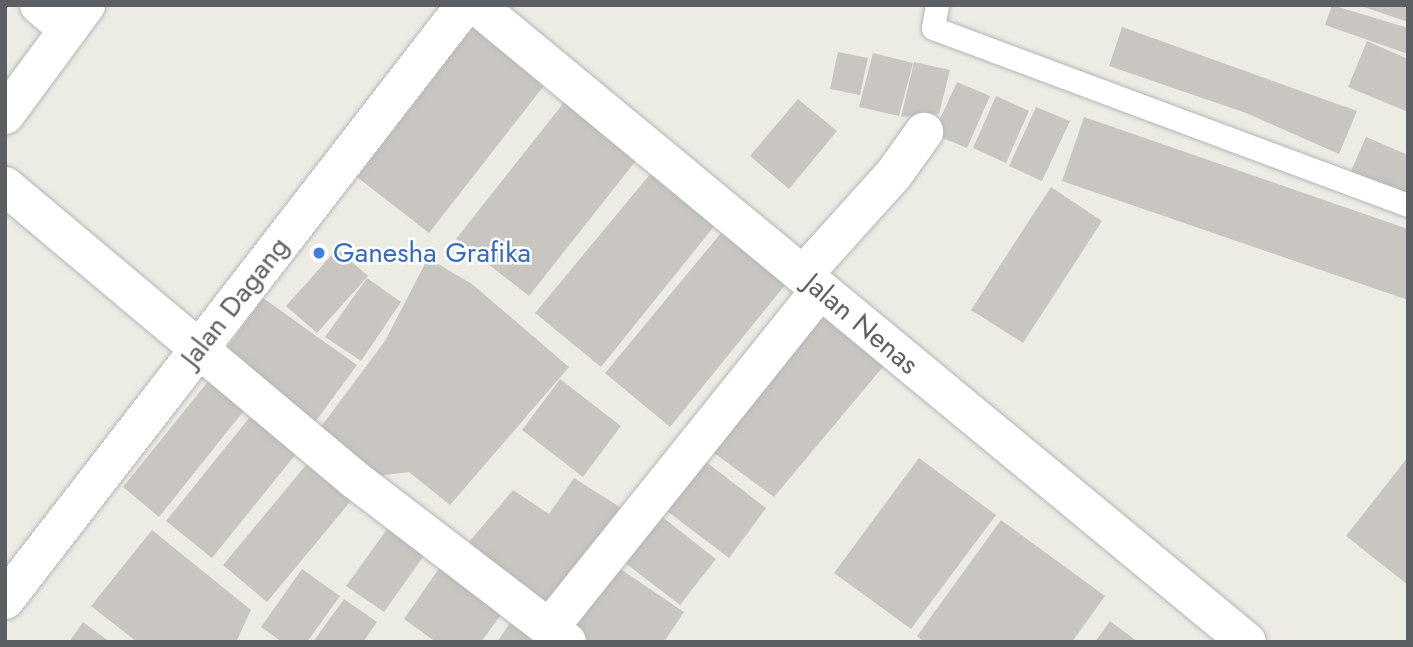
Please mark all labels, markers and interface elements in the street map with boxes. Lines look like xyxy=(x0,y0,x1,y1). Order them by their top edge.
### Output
street label: Jalan Dagang xyxy=(174,230,296,374)
place label: Ganesha Grafika xyxy=(333,236,531,270)
marker: Ganesha Grafika xyxy=(311,245,327,261)
street label: Jalan Nenas xyxy=(797,267,925,381)

